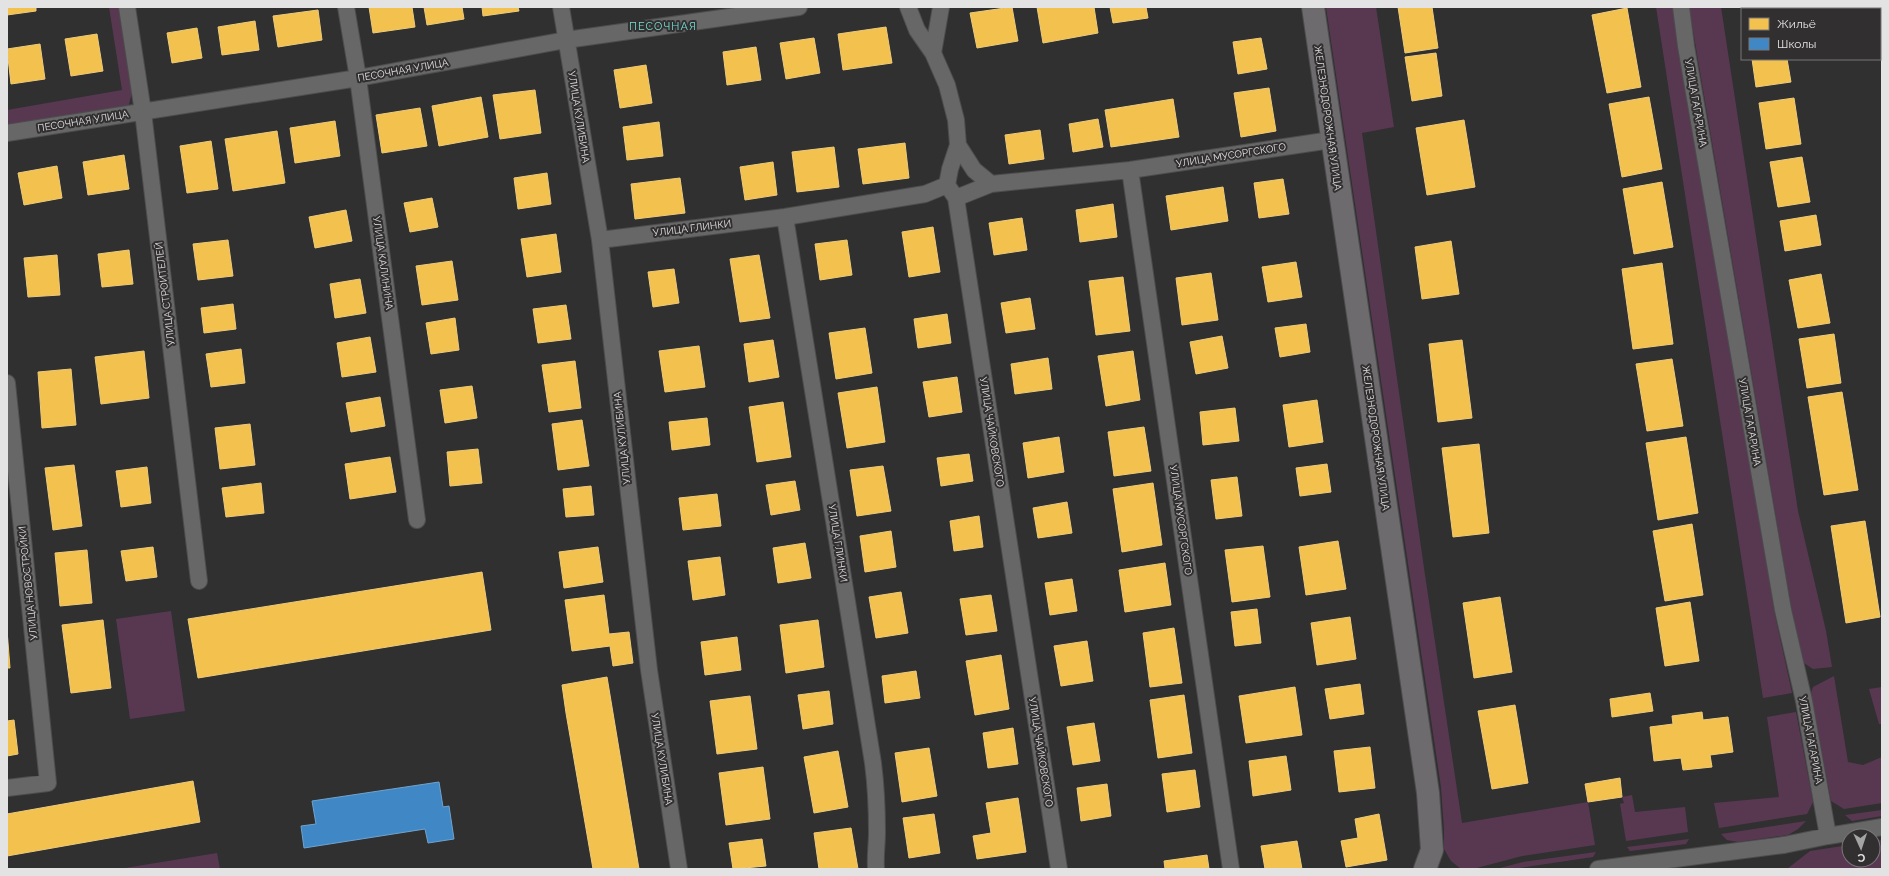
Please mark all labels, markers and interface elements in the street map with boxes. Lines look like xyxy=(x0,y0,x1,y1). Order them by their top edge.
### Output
legend xyxy=(1741,8,1881,60)
text: Жильё xyxy=(1777,17,1816,31)
district label: ПЕСОЧНАЯ xyxy=(629,20,697,33)
text: Школы xyxy=(1777,37,1816,51)
street label: ЖЕЛЕЗНОДОРОЖНАЯ УЛИЦА xyxy=(1312,45,1344,191)
street label: ПЕСОЧНАЯ УЛИЦА xyxy=(357,57,449,83)
street label: УЛИЦА ГАГАРИНА xyxy=(1683,58,1709,148)
street label: УЛИЦА КУЛИБИНА xyxy=(566,70,592,164)
street label: ПЕСОЧНАЯ УЛИЦА xyxy=(37,108,130,134)
street label: УЛИЦА МУСОРГСКОГО xyxy=(1175,141,1287,169)
street label: УЛИЦА КАЛИНИНА xyxy=(371,215,395,311)
street label: УЛИЦА ГЛИНКИ xyxy=(652,218,732,238)
street label: УЛИЦА СТРОИТЕЛЕЙ xyxy=(153,241,177,347)
street label: ЖЕЛЕЗНОДОРОЖНАЯ УЛИЦА xyxy=(1360,365,1392,511)
street label: УЛИЦА ЧАЙКОВСКОГО xyxy=(978,376,1006,488)
street label: УЛИЦА ГАГАРИНА xyxy=(1737,377,1763,467)
street label: УЛИЦА КУЛИБИНА xyxy=(612,391,632,485)
street label: УЛИЦА МУСОРГСКОГО xyxy=(1168,464,1194,576)
street label: УЛИЦА ГЛИНКИ xyxy=(826,503,850,583)
street label: УЛИЦА НОВОСТРОЙКИ xyxy=(17,525,39,641)
street label: УЛИЦА ГАГАРИНА xyxy=(1797,695,1825,785)
street label: УЛИЦА ЧАЙКОВСКОГО xyxy=(1027,696,1055,808)
street label: УЛИЦА КУЛИБИНА xyxy=(649,712,675,806)
north arrow xyxy=(1841,828,1881,868)
text: С xyxy=(1857,851,1866,864)

